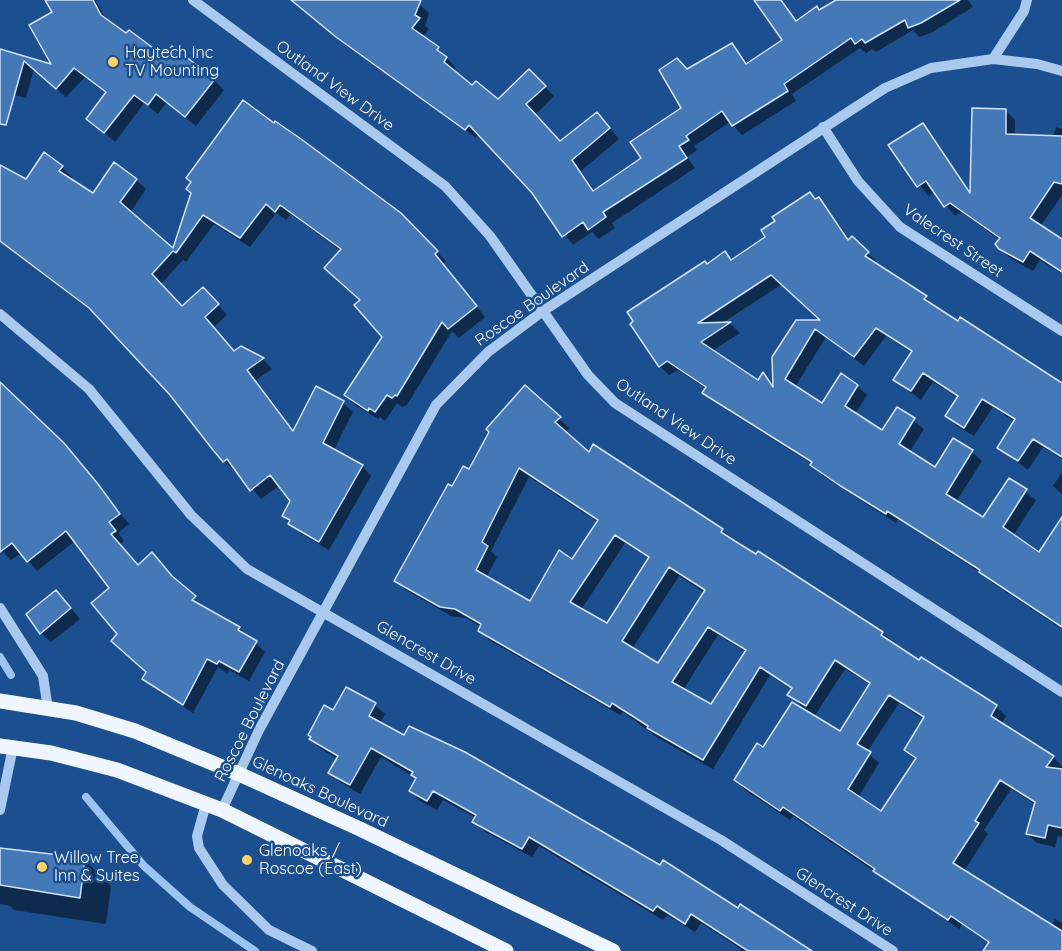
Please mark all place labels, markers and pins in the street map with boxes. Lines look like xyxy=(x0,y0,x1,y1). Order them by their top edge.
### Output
place label: Haytech Inc TV Mounting xyxy=(125,43,219,81)
marker: Haytech Inc TV Mounting xyxy=(106,55,120,69)
place label: Glenoaks / Roscoe (East) xyxy=(259,841,362,879)
place label: Willow Tree Inn & Suites xyxy=(54,848,140,886)
marker: Glenoaks / Roscoe (East) xyxy=(240,853,254,867)
marker: Willow Tree Inn & Suites xyxy=(35,860,49,874)

